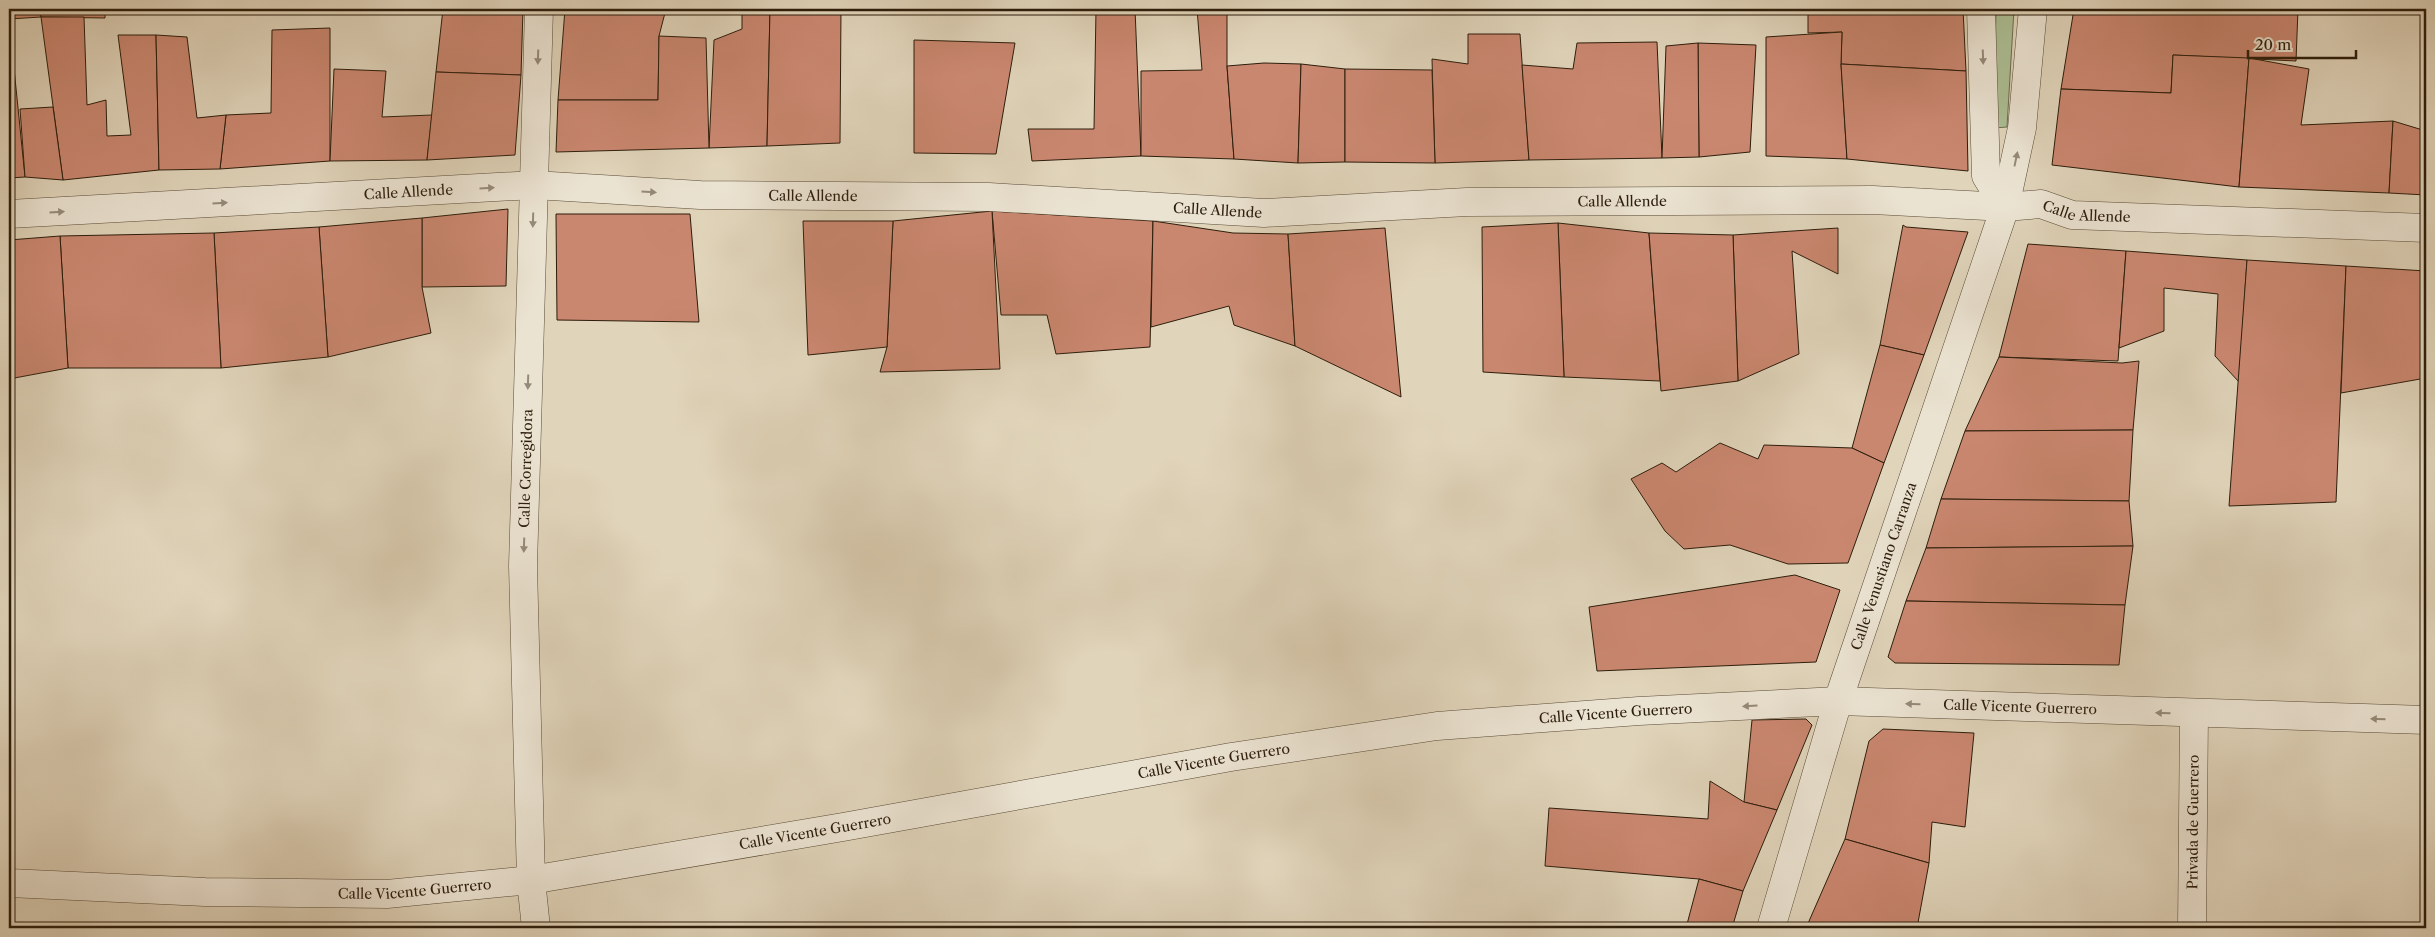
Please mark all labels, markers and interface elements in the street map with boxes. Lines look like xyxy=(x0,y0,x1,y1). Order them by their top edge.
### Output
scale bar xyxy=(2248,28,2355,60)
text: 20 m xyxy=(2255,35,2291,54)
one-way arrow xyxy=(534,50,542,66)
one-way arrow xyxy=(1979,50,1987,66)
one-way arrow xyxy=(2012,150,2020,166)
street label: Calle Allende xyxy=(363,180,454,203)
one-way arrow xyxy=(479,183,495,191)
street label: Calle Allende xyxy=(768,186,858,205)
one-way arrow xyxy=(641,189,657,197)
street label: Calle Allende xyxy=(1577,192,1667,210)
street label: Calle Allende xyxy=(2040,196,2131,226)
one-way arrow xyxy=(212,198,228,206)
street label: Calle Allende xyxy=(1172,199,1263,222)
one-way arrow xyxy=(50,207,66,215)
one-way arrow xyxy=(529,212,537,228)
one-way arrow xyxy=(524,375,532,391)
street label: Calle Corregidora xyxy=(515,408,537,528)
street label: Calle Venustiano Carranza xyxy=(1847,479,1920,652)
one-way arrow xyxy=(519,537,527,553)
street label: Calle Vicente Guerrero xyxy=(1943,695,2097,718)
street label: Calle Vicente Guerrero xyxy=(1538,699,1693,727)
one-way arrow xyxy=(1904,700,1920,708)
one-way arrow xyxy=(1742,702,1758,710)
one-way arrow xyxy=(2154,709,2170,717)
one-way arrow xyxy=(2369,715,2385,723)
street label: Calle Vicente Guerrero xyxy=(1136,739,1291,783)
street label: Privada de Guerrero xyxy=(2183,754,2203,890)
street label: Calle Vicente Guerrero xyxy=(738,810,892,854)
street label: Calle Vicente Guerrero xyxy=(338,875,492,903)

